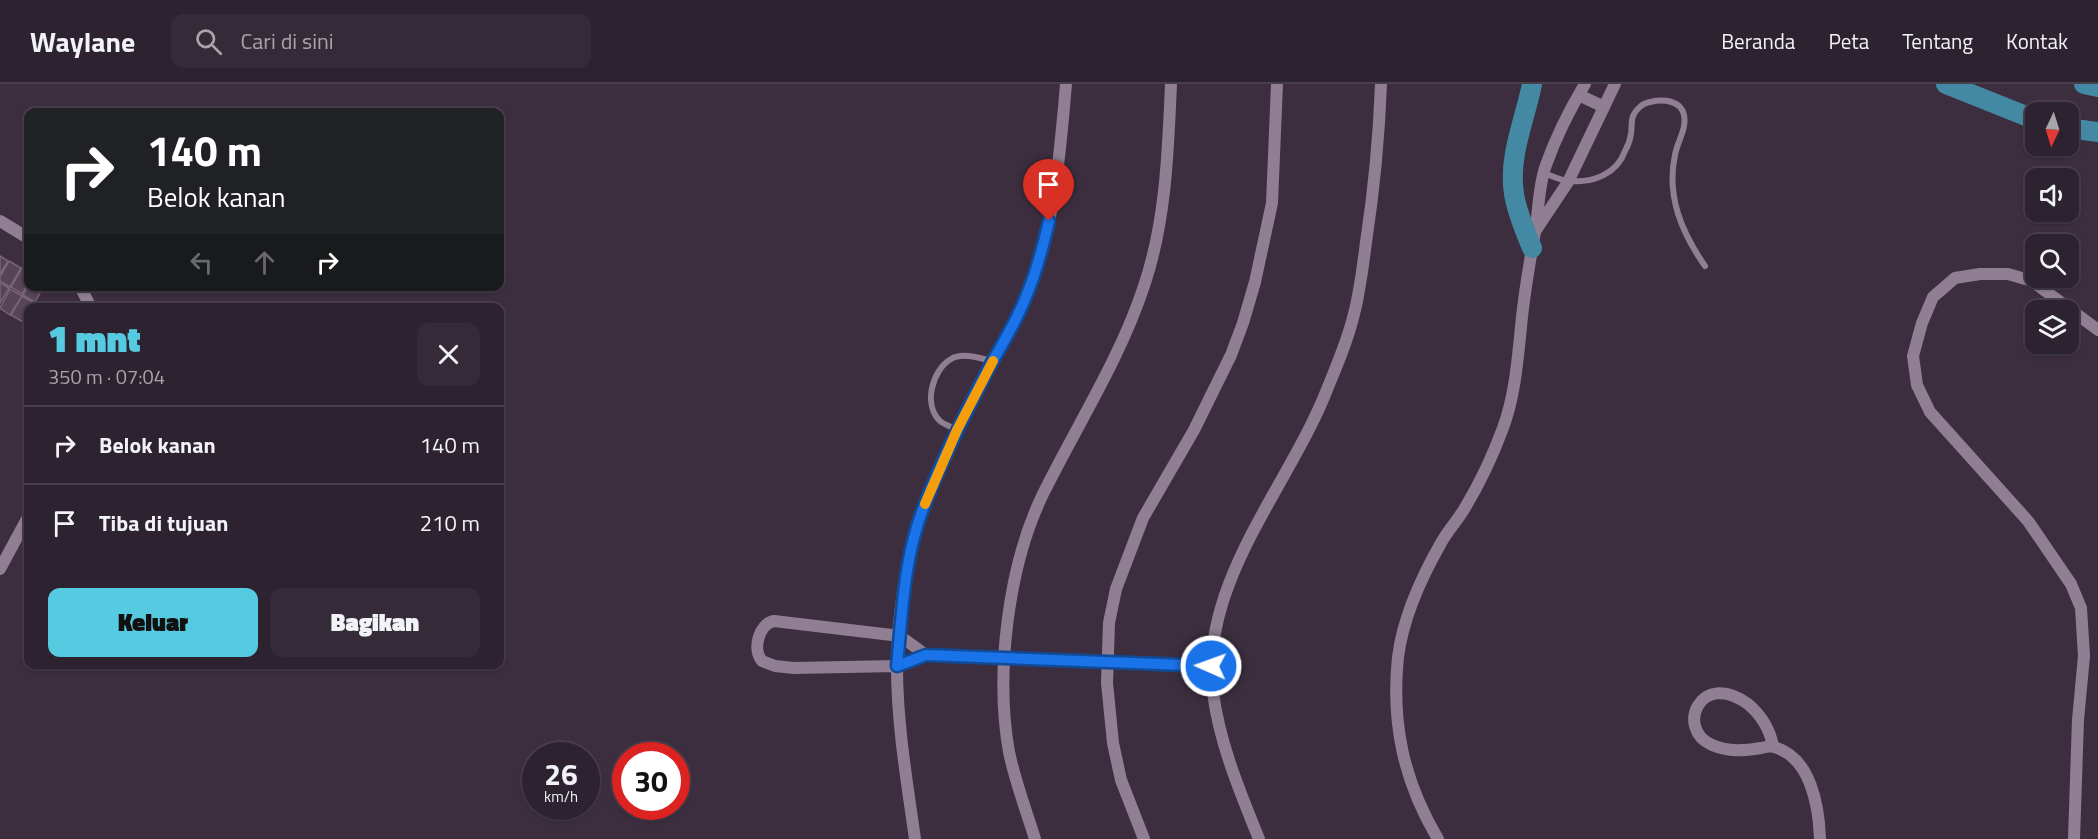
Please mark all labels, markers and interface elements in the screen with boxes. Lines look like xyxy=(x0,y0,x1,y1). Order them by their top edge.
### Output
search box xyxy=(171,14,591,68)
text: Waylane xyxy=(30,20,135,63)
text: Cari di sini xyxy=(240,24,334,58)
icon: search xyxy=(192,25,225,58)
text: Beranda xyxy=(1721,25,1795,57)
text: Peta xyxy=(1828,25,1869,57)
text: Tentang xyxy=(1902,25,1973,57)
text: Kontak xyxy=(2006,25,2068,57)
north arrow xyxy=(2025,102,2079,156)
map controls xyxy=(2025,102,2079,354)
text: 140 m xyxy=(147,118,262,182)
icon: right xyxy=(48,132,126,210)
pin xyxy=(1023,159,1074,221)
icon: arrive xyxy=(1032,168,1065,201)
button: sound xyxy=(2025,168,2079,222)
text: Belok kanan xyxy=(147,176,286,217)
button: search xyxy=(2025,234,2079,288)
icon: left xyxy=(185,246,218,279)
icon: ahead xyxy=(248,246,281,279)
icon: right xyxy=(311,246,344,279)
button: layers xyxy=(2025,300,2079,354)
text: 1 mnt xyxy=(48,311,141,366)
button: close xyxy=(417,323,480,386)
text: 350 m · 07:04 xyxy=(48,361,165,392)
text: Belok kanan xyxy=(99,428,216,462)
text: 140 m xyxy=(420,428,480,462)
icon: right xyxy=(48,429,81,462)
text: Tiba di tujuan xyxy=(99,506,228,540)
text: 210 m xyxy=(420,506,480,540)
icon: arrive xyxy=(48,507,81,540)
button: Keluar xyxy=(48,588,258,657)
button: Bagikan xyxy=(270,588,480,657)
position arrow xyxy=(1179,634,1243,698)
speed limit sign: 30 xyxy=(612,742,690,820)
text: 26 xyxy=(544,751,578,797)
text: km/h xyxy=(544,785,578,808)

